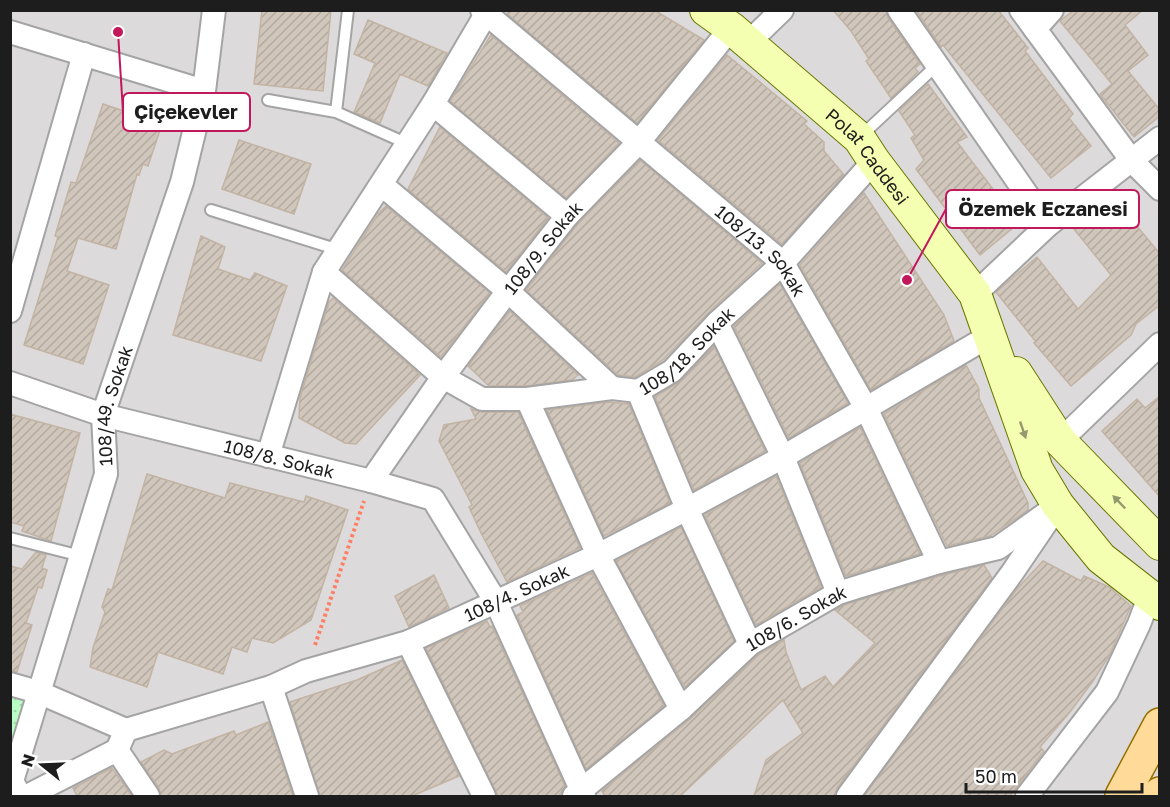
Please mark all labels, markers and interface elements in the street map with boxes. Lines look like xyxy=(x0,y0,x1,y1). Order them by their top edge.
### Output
callout: Çiçekevler xyxy=(123,93,250,131)
text: Çiçekevler xyxy=(134,99,238,123)
street label: Polat Caddesi xyxy=(821,103,914,209)
callout: Özemek Eczanesi xyxy=(946,190,1139,228)
street label: 108/9. Sokak xyxy=(499,196,587,298)
text: Özemek Eczanesi xyxy=(958,196,1128,220)
street label: 108/13. Sokak xyxy=(711,200,811,300)
street label: 108/18. Sokak xyxy=(635,302,739,399)
street label: 108/49. Sokak xyxy=(92,342,137,467)
one-way arrow xyxy=(1019,422,1028,440)
street label: 108/8. Sokak xyxy=(222,434,337,483)
one-way arrow xyxy=(1113,495,1126,510)
street label: 108/4. Sokak xyxy=(460,559,572,626)
street label: 108/6. Sokak xyxy=(742,580,849,655)
north arrow xyxy=(12,735,72,795)
text: N xyxy=(16,751,39,769)
scale bar xyxy=(966,756,1142,794)
text: 50 m xyxy=(975,765,1017,787)

